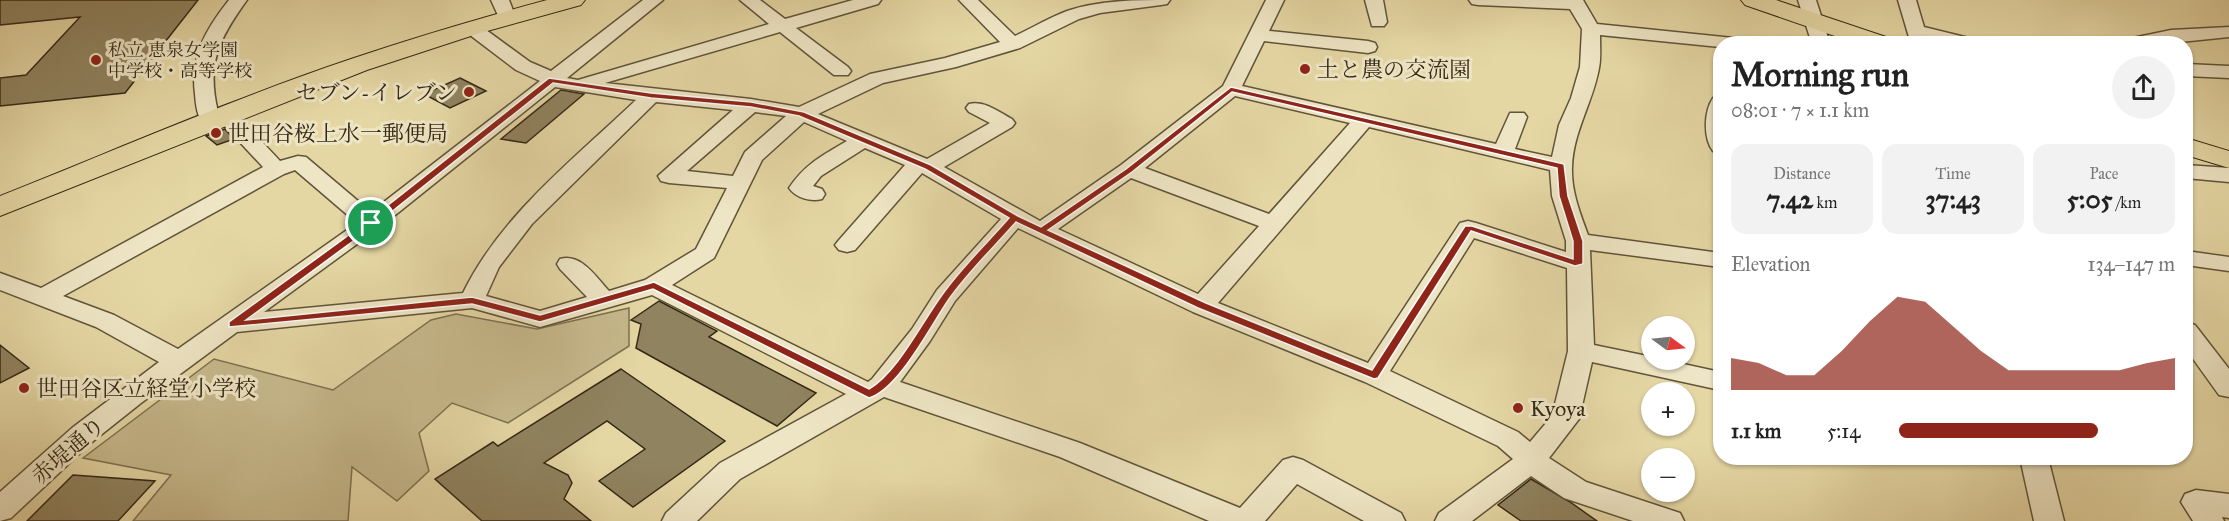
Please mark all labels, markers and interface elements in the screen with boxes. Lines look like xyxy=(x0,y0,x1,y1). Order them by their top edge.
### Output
place label: 私立 恵泉女学園 中学校・高等学校 xyxy=(108,39,252,82)
marker: 私立 恵泉女学園 中学校・高等学校 xyxy=(89,53,103,67)
text: Morning run xyxy=(1731,55,1909,95)
place label: 土と農の交流園 xyxy=(1317,56,1471,83)
button: share xyxy=(2112,56,2175,119)
marker: 土と農の交流園 xyxy=(1298,62,1312,76)
place label: セブン-イレブン xyxy=(296,79,457,106)
marker: セブン-イレブン xyxy=(462,85,476,99)
text: 08:01 · 7 × 1.1 km xyxy=(1731,98,1869,122)
place label: 世田谷桜上水一郵便局 xyxy=(228,120,448,147)
marker: 世田谷桜上水一郵便局 xyxy=(209,126,223,140)
text: Distance xyxy=(1773,164,1831,183)
text: Time xyxy=(1935,164,1971,183)
text: Pace xyxy=(2089,164,2119,183)
text: 7.42 xyxy=(1767,183,1813,215)
text: 37:43 xyxy=(1925,183,1981,215)
text: 5:05 xyxy=(2067,183,2113,215)
text: km xyxy=(1813,193,1837,212)
text: /km xyxy=(2113,193,2141,212)
pin xyxy=(345,197,396,248)
icon: arrive xyxy=(354,206,387,239)
text: Elevation xyxy=(1731,252,1810,276)
text: 134–147 m xyxy=(2088,252,2175,276)
north arrow xyxy=(1641,316,1695,370)
map controls xyxy=(1641,316,1695,502)
place label: 世田谷区立経堂小学校 xyxy=(36,375,256,402)
marker: 世田谷区立経堂小学校 xyxy=(17,381,31,395)
button: + xyxy=(1641,382,1695,436)
place label: Kyoya xyxy=(1530,395,1586,422)
marker: Kyoya xyxy=(1511,401,1525,415)
street label: 赤堤通り xyxy=(26,411,110,489)
text: 1.1 km xyxy=(1731,419,1781,443)
text: 5:14 xyxy=(1827,419,1860,443)
button: − xyxy=(1641,448,1695,502)

